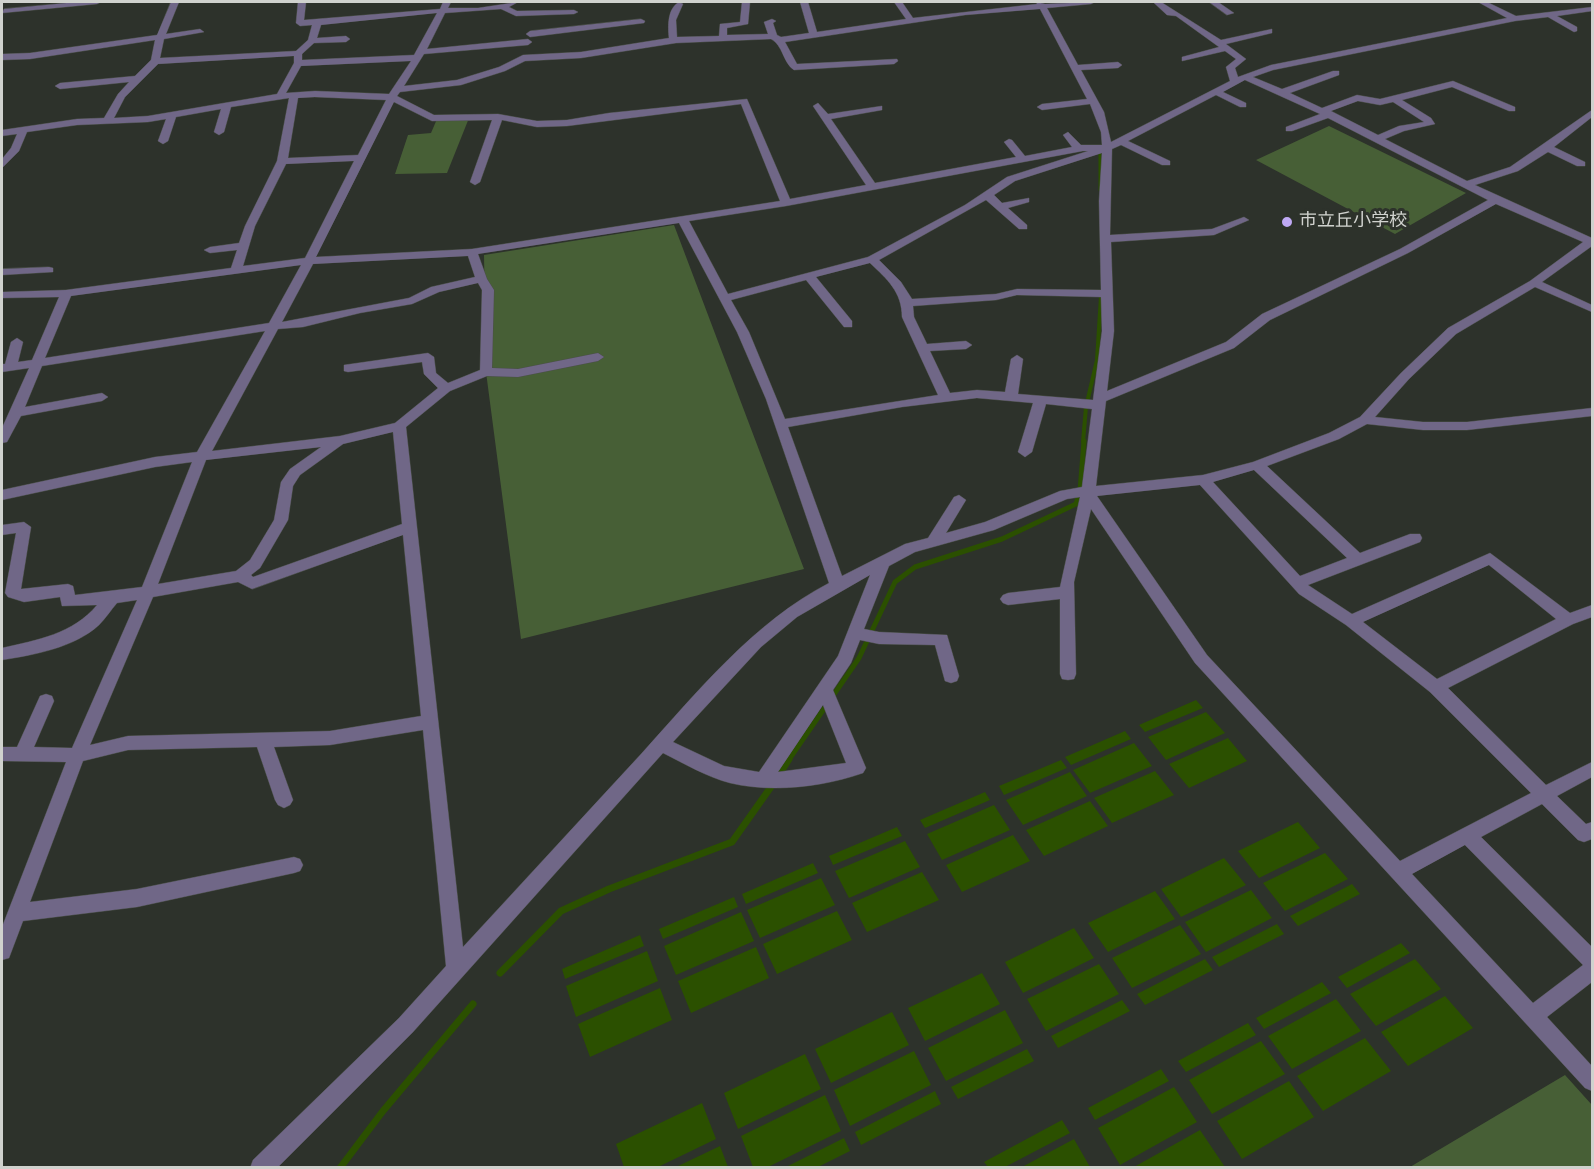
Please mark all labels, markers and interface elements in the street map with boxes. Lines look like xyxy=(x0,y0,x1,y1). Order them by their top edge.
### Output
place label: 市立丘小学校 xyxy=(1299,211,1407,233)
marker: 市立丘小学校 xyxy=(1280,215,1294,229)

